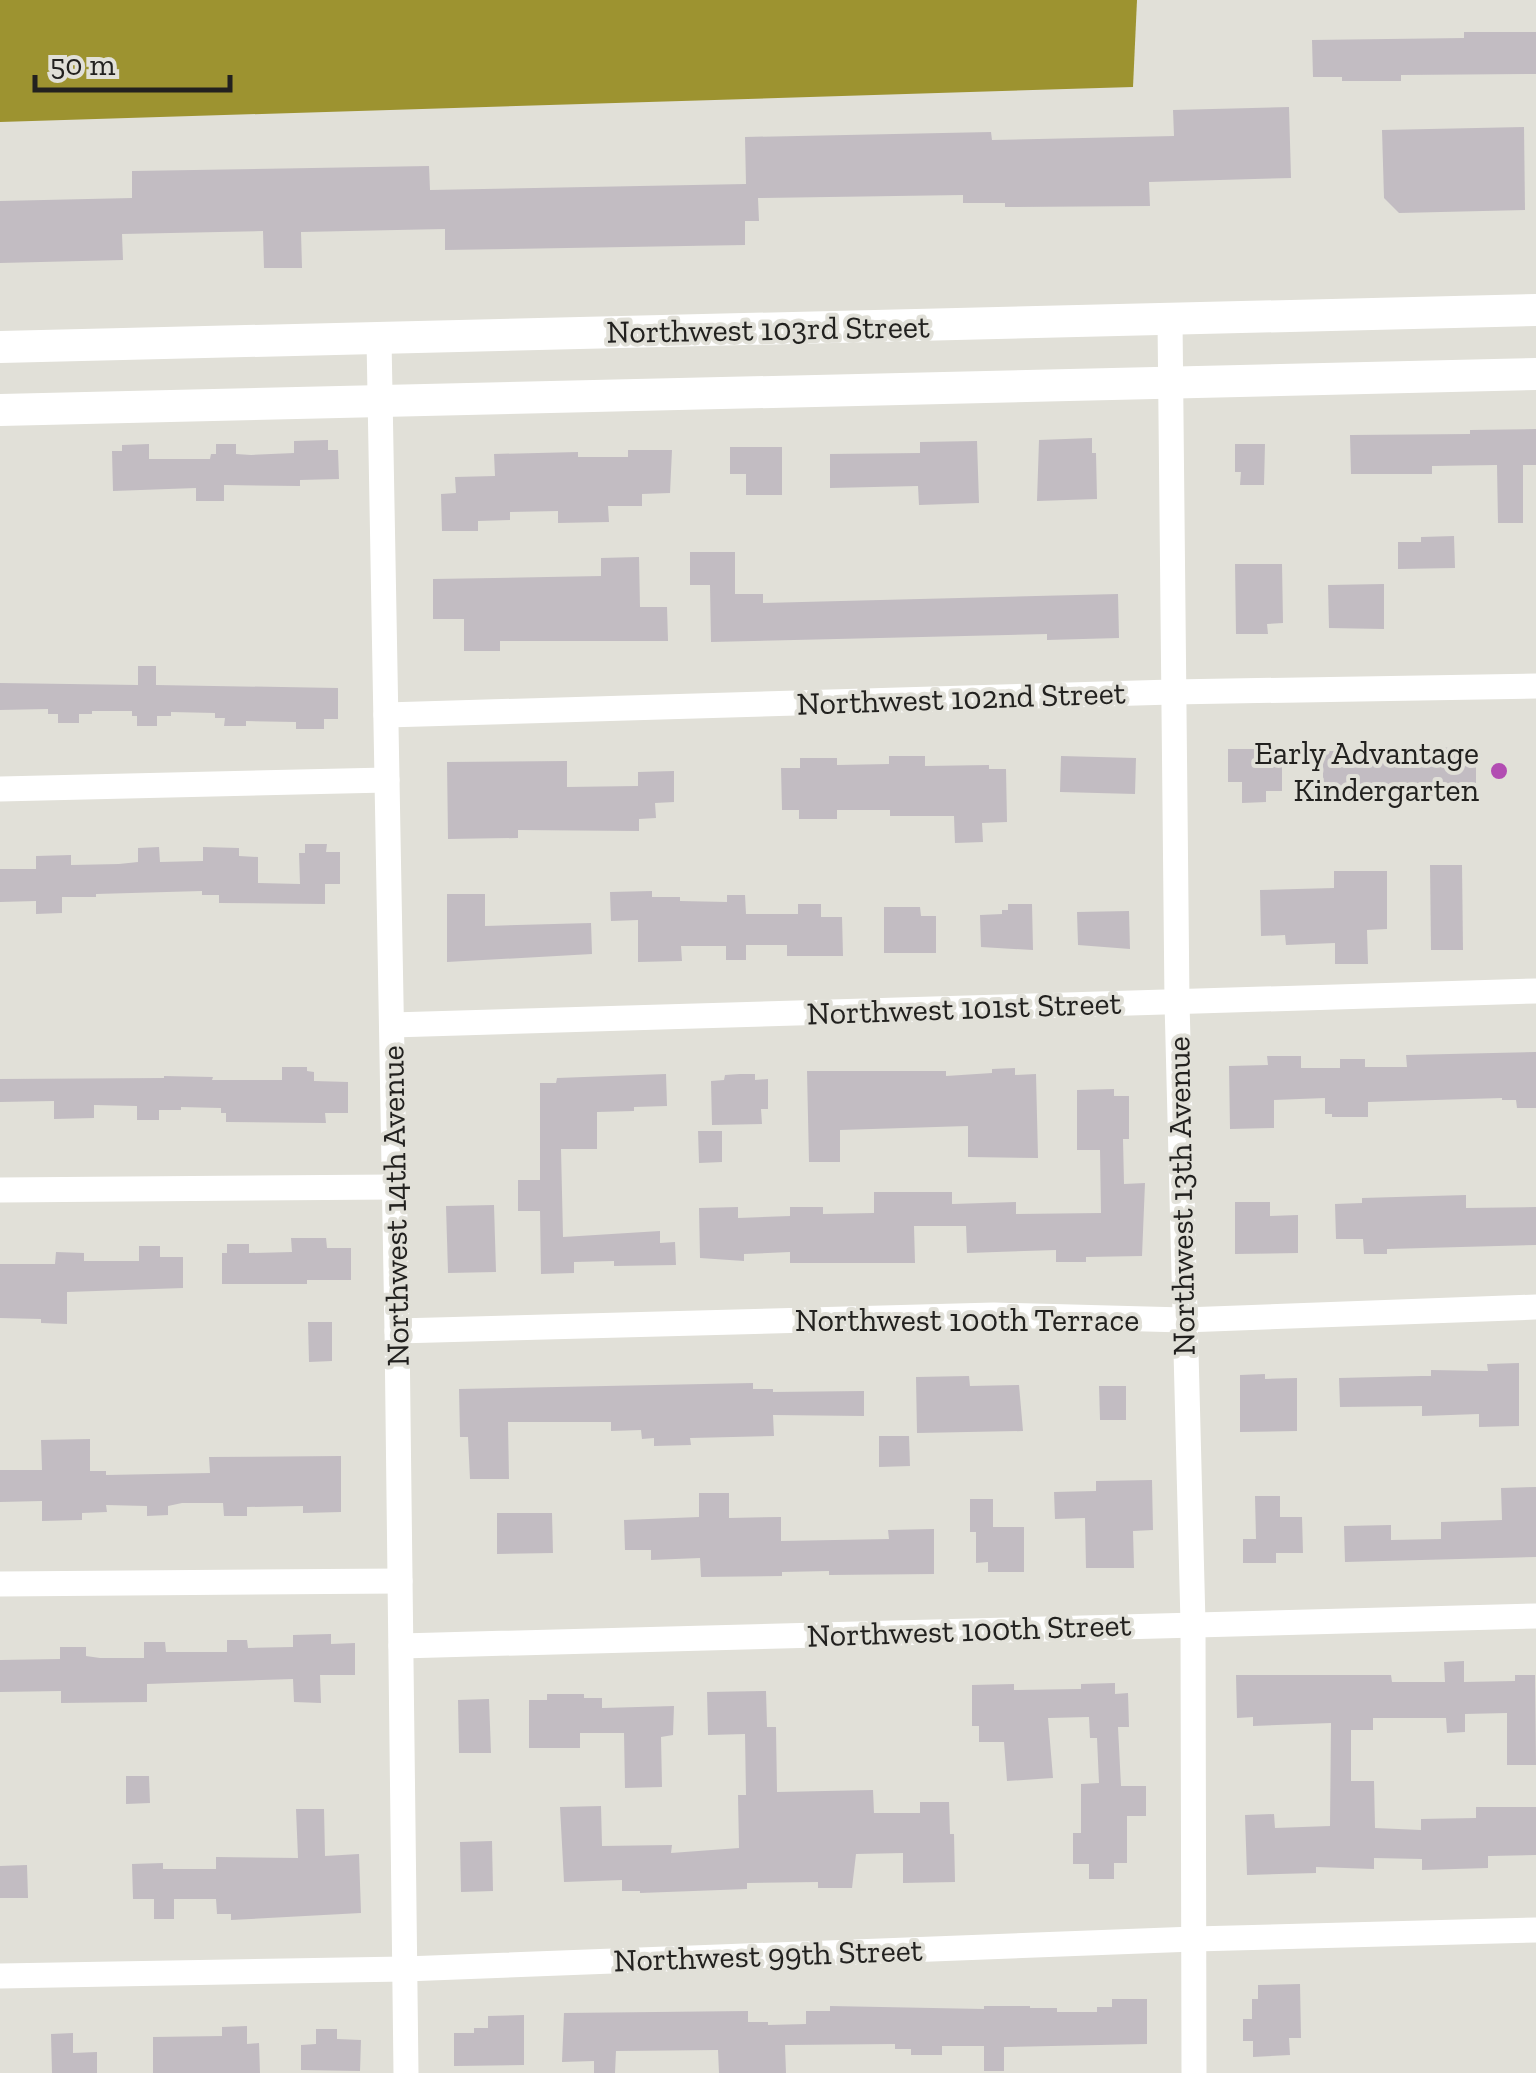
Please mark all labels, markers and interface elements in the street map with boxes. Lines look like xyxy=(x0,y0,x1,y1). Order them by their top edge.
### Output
scale bar xyxy=(35,30,230,92)
text: 50 m xyxy=(50,47,115,83)
street label: Northwest 103rd Street xyxy=(606,307,930,351)
street label: Northwest 102nd Street xyxy=(796,673,1126,723)
place label: Early Advantage Kindergarten xyxy=(1254,734,1480,809)
marker: Early Advantage Kindergarten xyxy=(1488,760,1510,782)
street label: Northwest 101st Street xyxy=(806,984,1122,1032)
street label: Northwest 13th Avenue xyxy=(1159,1036,1203,1356)
street label: Northwest 14th Avenue xyxy=(373,1045,417,1367)
street label: Northwest 100th Terrace xyxy=(795,1301,1139,1339)
street label: Northwest 100th Street xyxy=(806,1605,1132,1655)
street label: Northwest 99th Street xyxy=(613,1931,923,1979)

